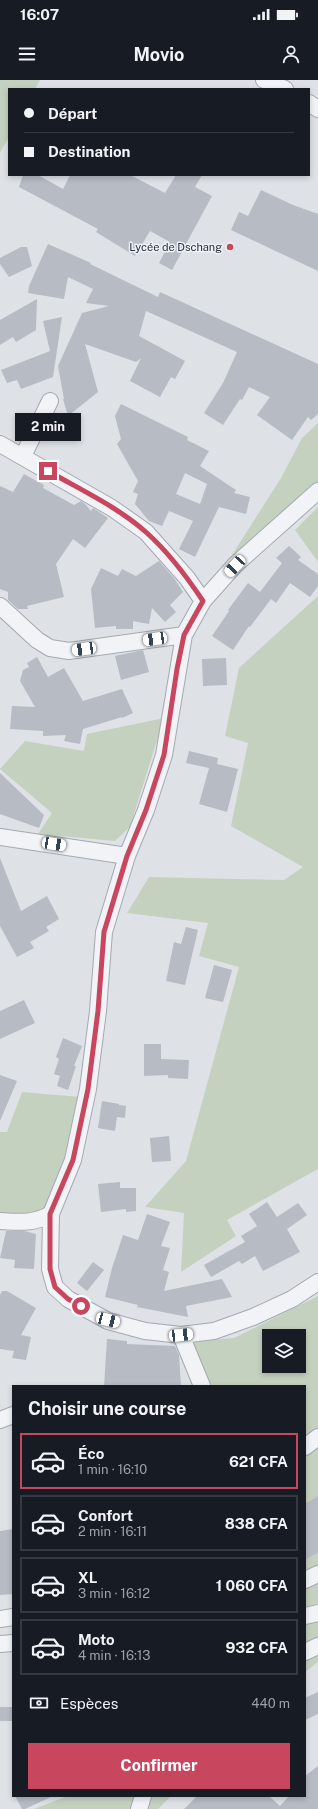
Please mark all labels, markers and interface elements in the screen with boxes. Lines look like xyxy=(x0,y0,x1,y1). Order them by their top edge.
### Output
text: 16:07 xyxy=(20,6,59,23)
icon: menu xyxy=(16,43,38,65)
icon: person xyxy=(280,43,302,65)
text: Movio xyxy=(134,44,184,65)
text: Départ xyxy=(48,105,97,122)
text: Destination xyxy=(48,143,130,160)
place label: Lycée de Dschang xyxy=(129,241,222,253)
marker: Lycée de Dschang xyxy=(225,242,235,252)
callout: 2 min xyxy=(15,413,81,441)
text: 2 min xyxy=(31,419,65,434)
route end xyxy=(39,462,57,480)
car xyxy=(222,553,248,579)
car xyxy=(142,631,168,647)
car xyxy=(71,641,97,657)
car xyxy=(41,836,67,852)
route start xyxy=(72,1297,90,1315)
car xyxy=(95,1311,121,1329)
car xyxy=(168,1328,194,1342)
map controls xyxy=(262,1329,306,1373)
button: layers xyxy=(262,1329,306,1373)
text: Choisir une course xyxy=(28,1398,186,1419)
icon: car xyxy=(30,1443,66,1479)
text: Éco xyxy=(78,1445,104,1462)
text: 621 CFA xyxy=(229,1453,288,1470)
text: 1 min · 16:10 xyxy=(78,1462,147,1477)
icon: car xyxy=(30,1505,66,1541)
text: Confort xyxy=(78,1507,133,1524)
text: 838 CFA xyxy=(225,1515,288,1532)
text: 2 min · 16:11 xyxy=(78,1524,147,1539)
icon: car xyxy=(30,1567,66,1603)
text: XL xyxy=(78,1569,97,1586)
text: 1 060 CFA xyxy=(216,1577,288,1594)
text: 3 min · 16:12 xyxy=(78,1586,150,1601)
icon: car xyxy=(30,1629,66,1665)
text: Moto xyxy=(78,1631,115,1648)
text: 932 CFA xyxy=(225,1639,288,1656)
text: 4 min · 16:13 xyxy=(78,1648,150,1663)
icon: cash xyxy=(28,1692,50,1714)
text: Espèces xyxy=(60,1695,118,1712)
text: 440 m xyxy=(251,1696,290,1711)
button: Confirmer xyxy=(28,1743,290,1789)

